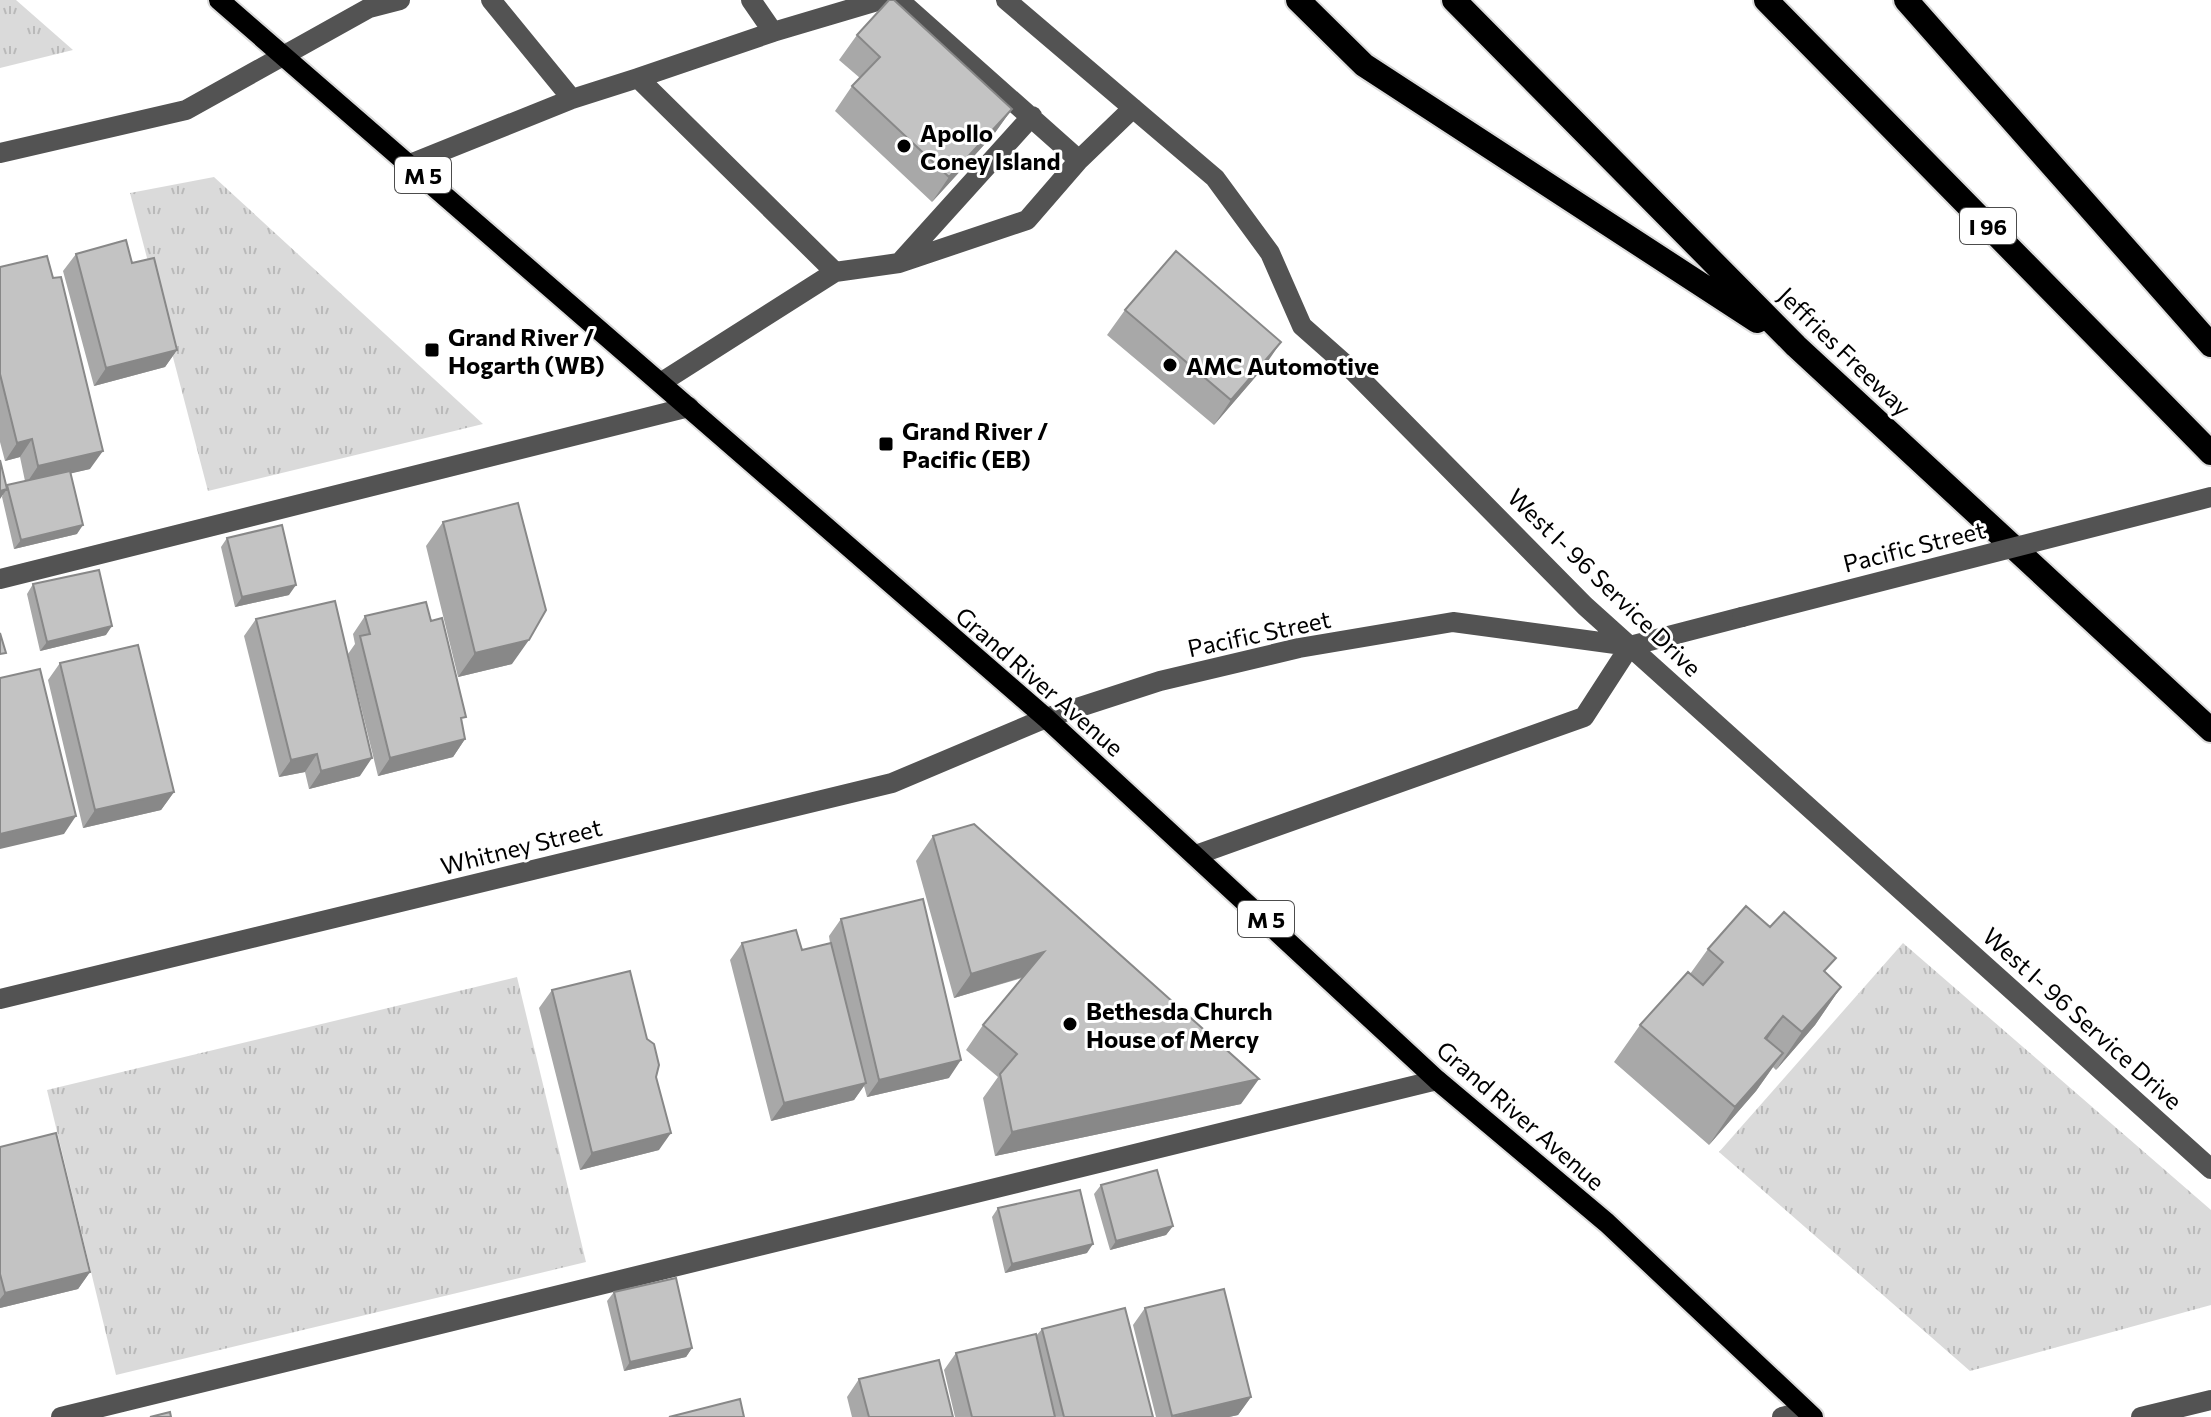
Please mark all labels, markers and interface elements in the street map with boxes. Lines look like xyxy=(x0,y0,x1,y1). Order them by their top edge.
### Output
place label: Apollo Coney Island xyxy=(920,118,1060,175)
marker: Apollo Coney Island xyxy=(895,137,913,155)
road number: M 5 xyxy=(395,157,451,193)
road number: I 96 xyxy=(1960,208,2016,244)
street label: Jeffries Freeway xyxy=(1773,280,1917,422)
place label: Grand River / Hogarth (WB) xyxy=(448,322,605,379)
marker: Grand River / Hogarth (WB) xyxy=(423,341,441,359)
place label: AMC Automotive xyxy=(1186,351,1379,380)
marker: AMC Automotive xyxy=(1161,356,1179,374)
place label: Grand River / Pacific (EB) xyxy=(902,416,1048,473)
marker: Grand River / Pacific (EB) xyxy=(877,435,895,453)
street label: West I- 96 Service Drive xyxy=(1502,482,1708,682)
street label: Pacific Street xyxy=(1840,514,1988,578)
street label: Grand River Avenue xyxy=(950,600,1130,762)
street label: Pacific Street xyxy=(1185,604,1333,662)
street label: Whitney Street xyxy=(437,812,605,880)
road number: M 5 xyxy=(1238,901,1294,937)
street label: West I- 96 Service Drive xyxy=(1977,921,2189,1115)
place label: Bethesda Church House of Mercy xyxy=(1086,996,1273,1053)
marker: Bethesda Church House of Mercy xyxy=(1061,1015,1079,1033)
street label: Grand River Avenue xyxy=(1431,1034,1611,1196)

